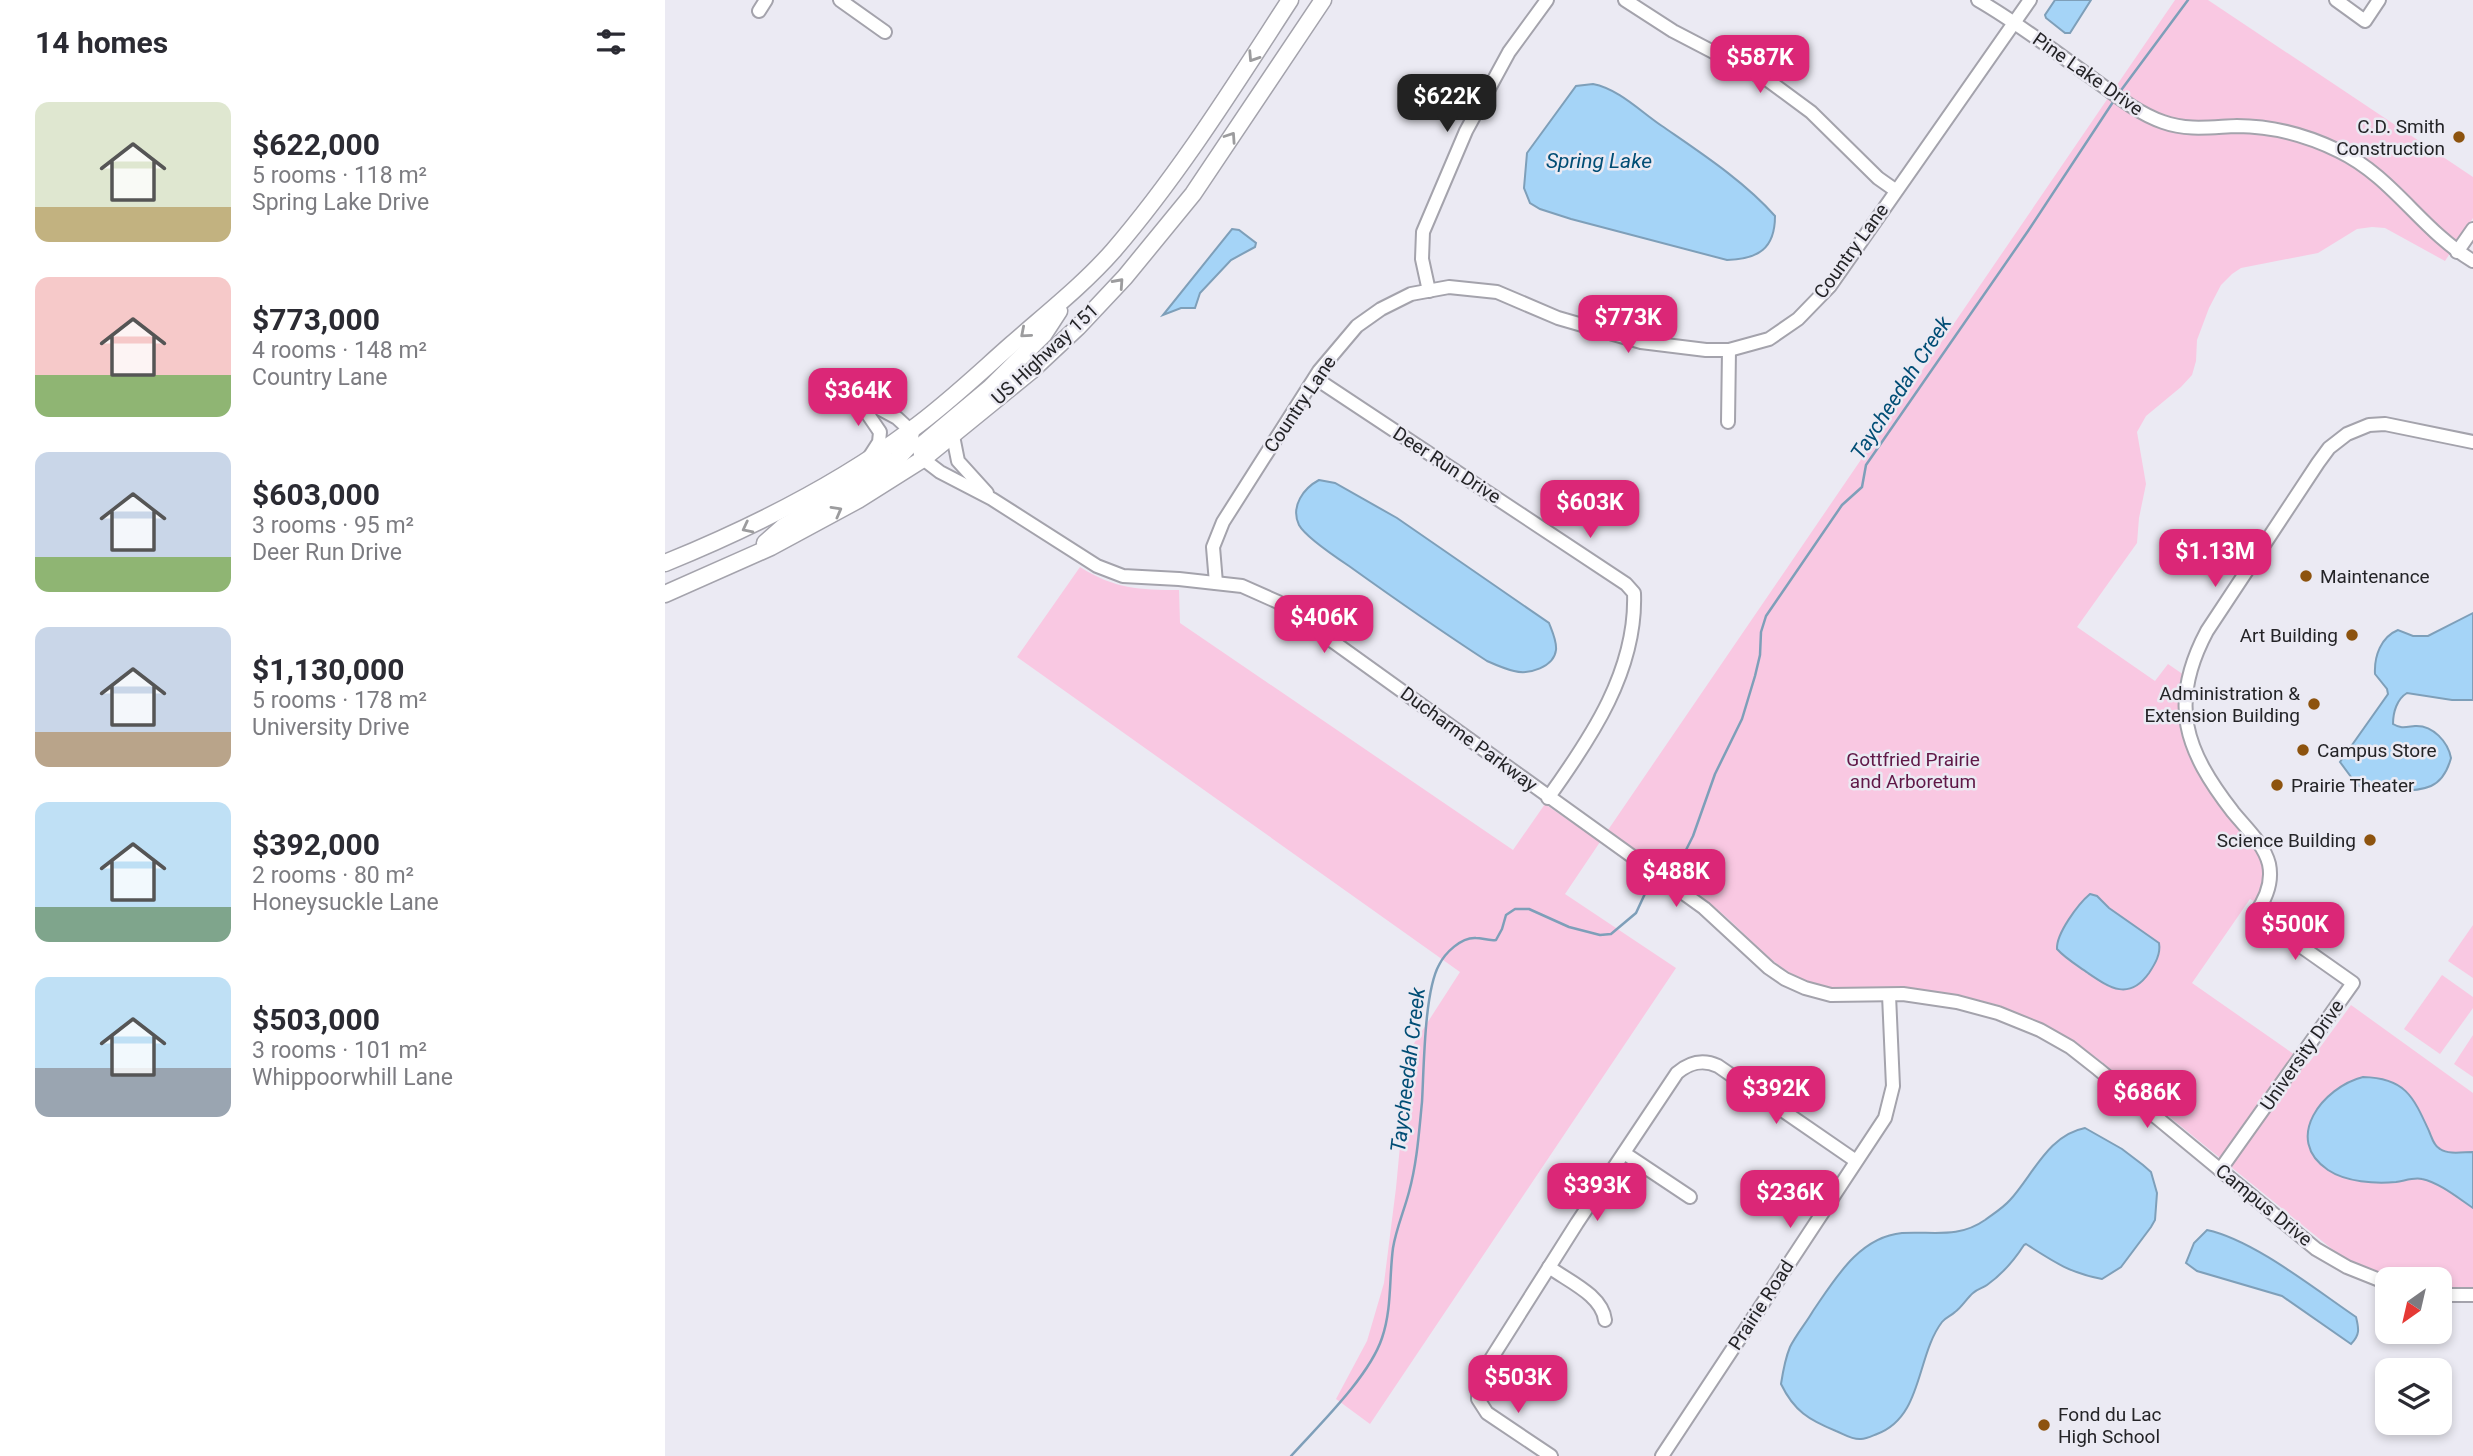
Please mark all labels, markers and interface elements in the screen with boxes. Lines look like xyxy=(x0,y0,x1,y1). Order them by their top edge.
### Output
icon: filters xyxy=(592,23,630,61)
text: 14 homes xyxy=(35,25,168,60)
street label: Pine Lake Drive xyxy=(2028,27,2148,121)
pin: $587K xyxy=(1711,36,1809,95)
text: $587K xyxy=(1726,44,1794,71)
one-way arrow xyxy=(1248,49,1261,62)
pin: $622K xyxy=(1398,74,1496,134)
text: $622K xyxy=(1413,83,1481,110)
place label: C.D. Smith Construction xyxy=(2336,115,2445,160)
text: $622,000 xyxy=(252,127,380,162)
marker: C.D. Smith Construction xyxy=(2451,129,2467,145)
icon: home xyxy=(91,130,175,214)
one-way arrow xyxy=(1223,132,1235,145)
water label: Spring Lake xyxy=(1546,149,1652,173)
text: 5 rooms · 118 m² xyxy=(252,162,427,189)
text: Spring Lake Drive xyxy=(252,189,429,216)
street label: Country Lane xyxy=(1809,199,1893,303)
one-way arrow xyxy=(1111,278,1123,291)
pin: $773K xyxy=(1579,296,1677,355)
street label: US Highway 151 xyxy=(987,299,1103,409)
text: $773,000 xyxy=(252,302,380,337)
text: $773K xyxy=(1594,304,1662,331)
icon: home xyxy=(91,305,175,389)
water label: Taycheedah Creek xyxy=(1846,311,1957,464)
one-way arrow xyxy=(1020,325,1033,337)
text: 4 rooms · 148 m² xyxy=(252,337,427,364)
street label: Country Lane xyxy=(1259,351,1341,457)
text: Country Lane xyxy=(252,364,387,391)
pin: $364K xyxy=(809,368,907,428)
text: $364K xyxy=(824,377,892,404)
street label: Deer Run Drive xyxy=(1389,422,1505,508)
text: $603,000 xyxy=(252,477,380,512)
icon: home xyxy=(91,480,175,564)
pin: $603K xyxy=(1541,480,1639,540)
text: $603K xyxy=(1556,489,1624,516)
one-way arrow xyxy=(830,506,842,520)
text: 3 rooms · 95 m² xyxy=(252,512,414,539)
one-way arrow xyxy=(742,519,754,533)
pin: $1.13M xyxy=(2158,530,2272,589)
text: $1.13M xyxy=(2175,538,2255,565)
text: Deer Run Drive xyxy=(252,539,402,566)
place label: Maintenance xyxy=(2320,565,2430,588)
marker: Maintenance xyxy=(2298,568,2314,584)
pin: $406K xyxy=(1275,596,1373,655)
text: $406K xyxy=(1290,604,1358,631)
place label: Art Building xyxy=(2240,624,2338,647)
marker: Art Building xyxy=(2344,627,2360,643)
text: $1,130,000 xyxy=(252,652,404,687)
icon: home xyxy=(91,655,175,739)
street label: Ducharme Parkway xyxy=(1396,682,1542,796)
place label: Administration & Extension Building xyxy=(2144,682,2300,727)
text: 5 rooms · 178 m² xyxy=(252,687,427,714)
marker: Administration & Extension Building xyxy=(2306,696,2322,712)
text: University Drive xyxy=(252,714,409,741)
place label: Campus Store xyxy=(2317,739,2437,762)
marker: Campus Store xyxy=(2295,742,2311,758)
park label: Gottfried Prairie and Arboretum xyxy=(1846,748,1980,793)
place label: Prairie Theater xyxy=(2291,774,2415,797)
marker: Prairie Theater xyxy=(2269,777,2285,793)
text: $392,000 xyxy=(252,827,380,862)
place label: Science Building xyxy=(2217,829,2356,852)
icon: home xyxy=(91,830,175,914)
marker: Science Building xyxy=(2362,832,2378,848)
pin: $488K xyxy=(1627,850,1725,909)
text: $488K xyxy=(1642,858,1710,885)
text: 2 rooms · 80 m² xyxy=(252,862,414,889)
text: Honeysuckle Lane xyxy=(252,889,439,916)
pin: $500K xyxy=(2246,902,2344,962)
text: $500K xyxy=(2261,911,2329,938)
water label: Taycheedah Creek xyxy=(1386,986,1430,1154)
street label: University Drive xyxy=(2255,995,2349,1115)
text: $503,000 xyxy=(252,1002,380,1037)
icon: home xyxy=(91,1005,175,1089)
text: 3 rooms · 101 m² xyxy=(252,1037,427,1064)
text: Whippoorwhill Lane xyxy=(252,1064,453,1091)
pin: $392K xyxy=(1727,1066,1825,1126)
pin: $686K xyxy=(2098,1070,2196,1130)
text: $392K xyxy=(1742,1075,1810,1102)
text: $686K xyxy=(2113,1079,2181,1106)
street label: Campus Drive xyxy=(2211,1159,2317,1251)
pin: $393K xyxy=(1548,1164,1646,1223)
pin: $236K xyxy=(1741,1170,1839,1230)
text: $393K xyxy=(1563,1172,1631,1199)
text: $236K xyxy=(1756,1179,1824,1206)
street label: Prairie Road xyxy=(1723,1256,1799,1354)
north arrow xyxy=(2375,1267,2452,1344)
map controls xyxy=(2375,1267,2452,1435)
pin: $503K xyxy=(1469,1356,1567,1415)
button: layers xyxy=(2375,1358,2452,1435)
text: $503K xyxy=(1484,1364,1552,1391)
place label: Fond du Lac High School xyxy=(2058,1403,2162,1448)
marker: Fond du Lac High School xyxy=(2036,1417,2052,1433)

